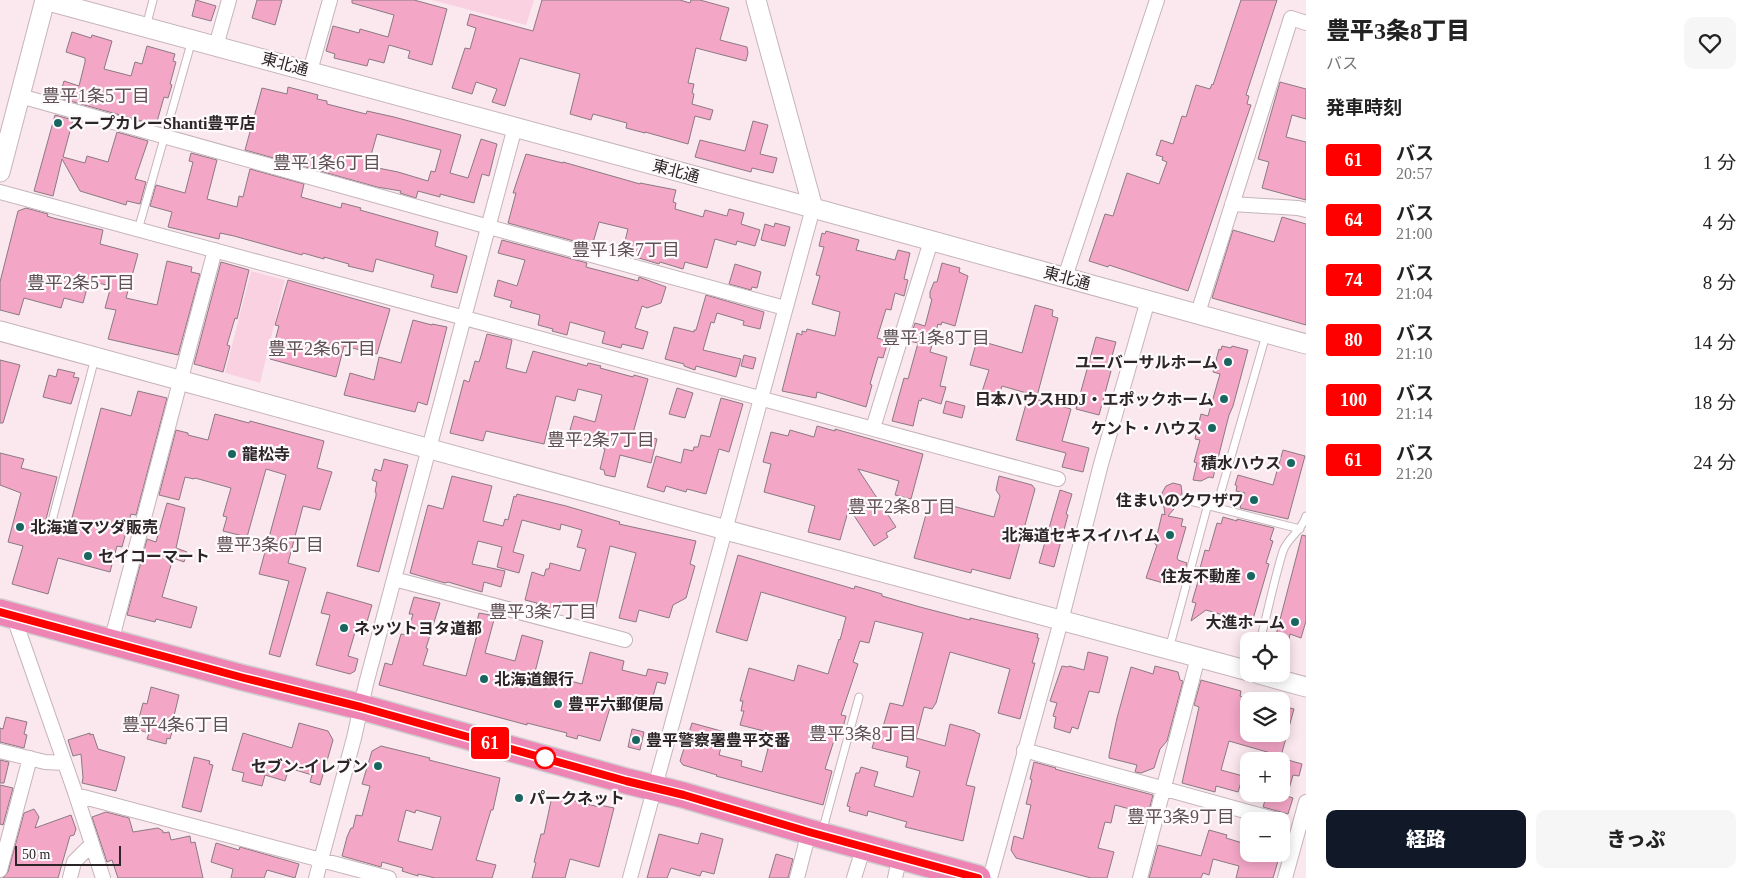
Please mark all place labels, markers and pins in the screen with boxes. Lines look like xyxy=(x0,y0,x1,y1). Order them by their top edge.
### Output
place label: スープカレーShanti豊平店 xyxy=(68,115,256,132)
marker: スープカレーShanti豊平店 xyxy=(52,117,64,129)
place label: ユニバーサルホーム xyxy=(1075,354,1218,371)
marker: ユニバーサルホーム xyxy=(1222,356,1234,368)
place label: 日本ハウスHDJ・エポックホーム xyxy=(974,391,1214,408)
marker: 日本ハウスHDJ・エポックホーム xyxy=(1218,393,1230,405)
place label: ケント・ハウス xyxy=(1090,420,1202,437)
marker: ケント・ハウス xyxy=(1206,422,1218,434)
place label: 龍松寺 xyxy=(242,446,290,463)
marker: 龍松寺 xyxy=(226,448,238,460)
place label: 積水ハウス xyxy=(1201,455,1281,472)
marker: 積水ハウス xyxy=(1285,457,1297,469)
place label: 住まいのクワザワ xyxy=(1115,492,1244,509)
marker: 住まいのクワザワ xyxy=(1248,494,1260,506)
place label: 北海道マツダ販売 xyxy=(30,519,158,536)
marker: 北海道マツダ販売 xyxy=(14,521,26,533)
place label: 北海道セキスイハイム xyxy=(1001,527,1160,544)
marker: 北海道セキスイハイム xyxy=(1164,529,1176,541)
place label: セイコーマート xyxy=(98,548,210,565)
marker: セイコーマート xyxy=(82,550,94,562)
place label: 住友不動産 xyxy=(1160,568,1241,585)
marker: 住友不動産 xyxy=(1245,570,1257,582)
place label: 大進ホーム xyxy=(1205,614,1285,631)
marker: 大進ホーム xyxy=(1289,616,1301,628)
place label: ネッツトヨタ道都 xyxy=(354,620,482,637)
marker: ネッツトヨタ道都 xyxy=(338,622,350,634)
place label: 北海道銀行 xyxy=(494,671,574,688)
marker: 北海道銀行 xyxy=(478,673,490,685)
place label: 豊平六郵便局 xyxy=(568,696,664,713)
marker: 豊平六郵便局 xyxy=(552,698,564,710)
place label: 豊平警察署豊平交番 xyxy=(646,732,790,749)
marker: 豊平警察署豊平交番 xyxy=(630,734,642,746)
unlabelled marker xyxy=(534,747,556,769)
place label: セブン-イレブン xyxy=(251,758,368,775)
marker: セブン-イレブン xyxy=(372,760,384,772)
place label: パークネット xyxy=(529,790,625,807)
marker: パークネット xyxy=(513,792,525,804)

